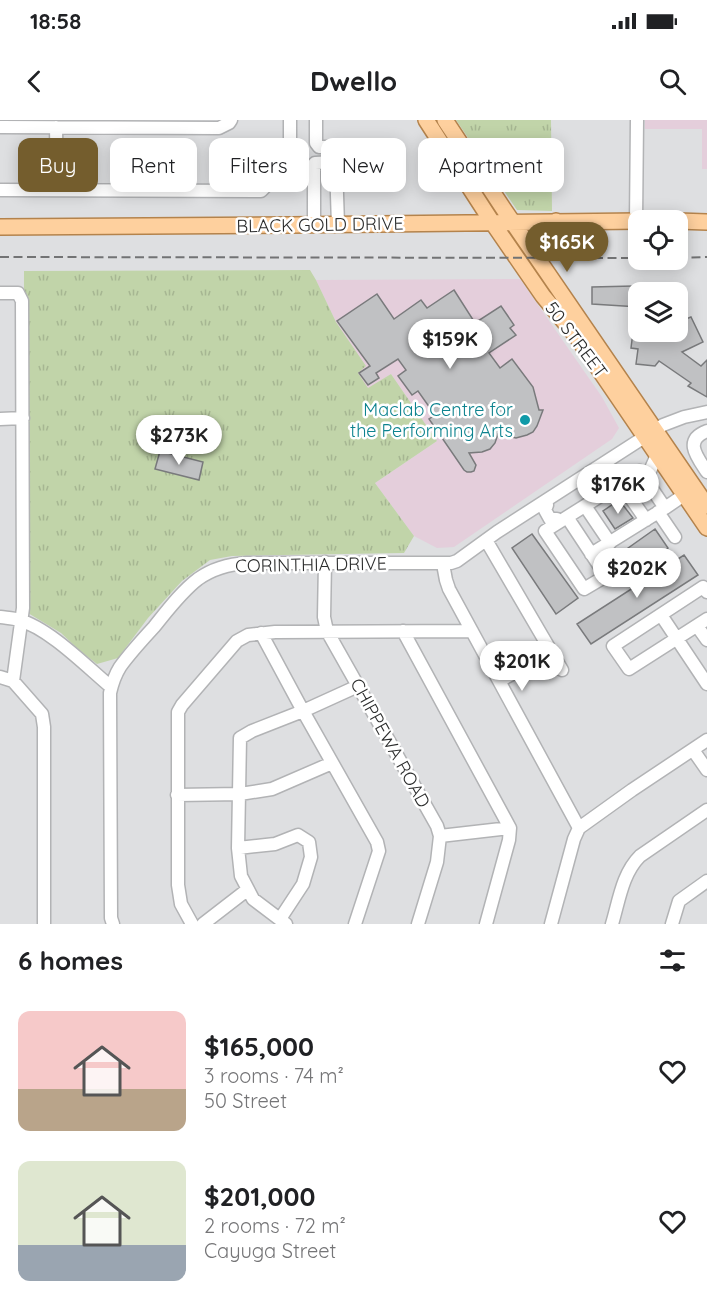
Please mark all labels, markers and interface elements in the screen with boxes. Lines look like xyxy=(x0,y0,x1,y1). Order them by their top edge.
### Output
text: 18:58 xyxy=(30,7,81,35)
text: Dwello xyxy=(310,64,397,98)
icon: back xyxy=(18,65,51,98)
icon: search xyxy=(656,65,689,98)
chip: Buy xyxy=(18,138,98,192)
chip: Rent xyxy=(110,138,197,192)
chip: Filters xyxy=(209,138,309,192)
chip: New xyxy=(321,138,406,192)
chip: Apartment xyxy=(418,138,564,192)
map controls xyxy=(628,210,688,342)
button: locate xyxy=(628,210,688,270)
street label: BLACK GOLD DRIVE xyxy=(236,212,404,237)
pin: $165K xyxy=(525,222,609,273)
text: $165K xyxy=(539,229,595,254)
button: layers xyxy=(628,282,688,342)
street label: 50 STREET xyxy=(540,297,613,383)
pin: $159K xyxy=(408,319,492,370)
text: $159K xyxy=(422,326,478,351)
place label: Maclab Centre for the Performing Arts xyxy=(350,398,513,442)
marker: Maclab Centre for the Performing Arts xyxy=(518,413,532,427)
pin: $273K xyxy=(137,415,221,466)
text: $273K xyxy=(150,422,208,447)
pin: $176K xyxy=(576,464,660,515)
text: $176K xyxy=(591,471,645,496)
pin: $202K xyxy=(595,548,679,599)
street label: CORINTHIA DRIVE xyxy=(235,552,387,577)
text: $202K xyxy=(607,555,667,580)
pin: $201K xyxy=(480,641,564,692)
text: $201K xyxy=(494,648,550,673)
street label: CHIPPEWA ROAD xyxy=(345,674,436,812)
text: 6 homes xyxy=(18,944,123,977)
icon: filters xyxy=(656,944,689,977)
text: $165,000 xyxy=(204,1030,314,1063)
icon: home xyxy=(66,1035,138,1107)
icon: heart xyxy=(656,1055,689,1088)
text: 3 rooms · 74 m² xyxy=(204,1063,344,1088)
text: 50 Street xyxy=(204,1088,287,1113)
text: $201,000 xyxy=(204,1180,315,1213)
icon: home xyxy=(66,1185,138,1257)
icon: heart xyxy=(656,1205,689,1238)
text: 2 rooms · 72 m² xyxy=(204,1213,346,1238)
text: Cayuga Street xyxy=(204,1238,336,1263)

